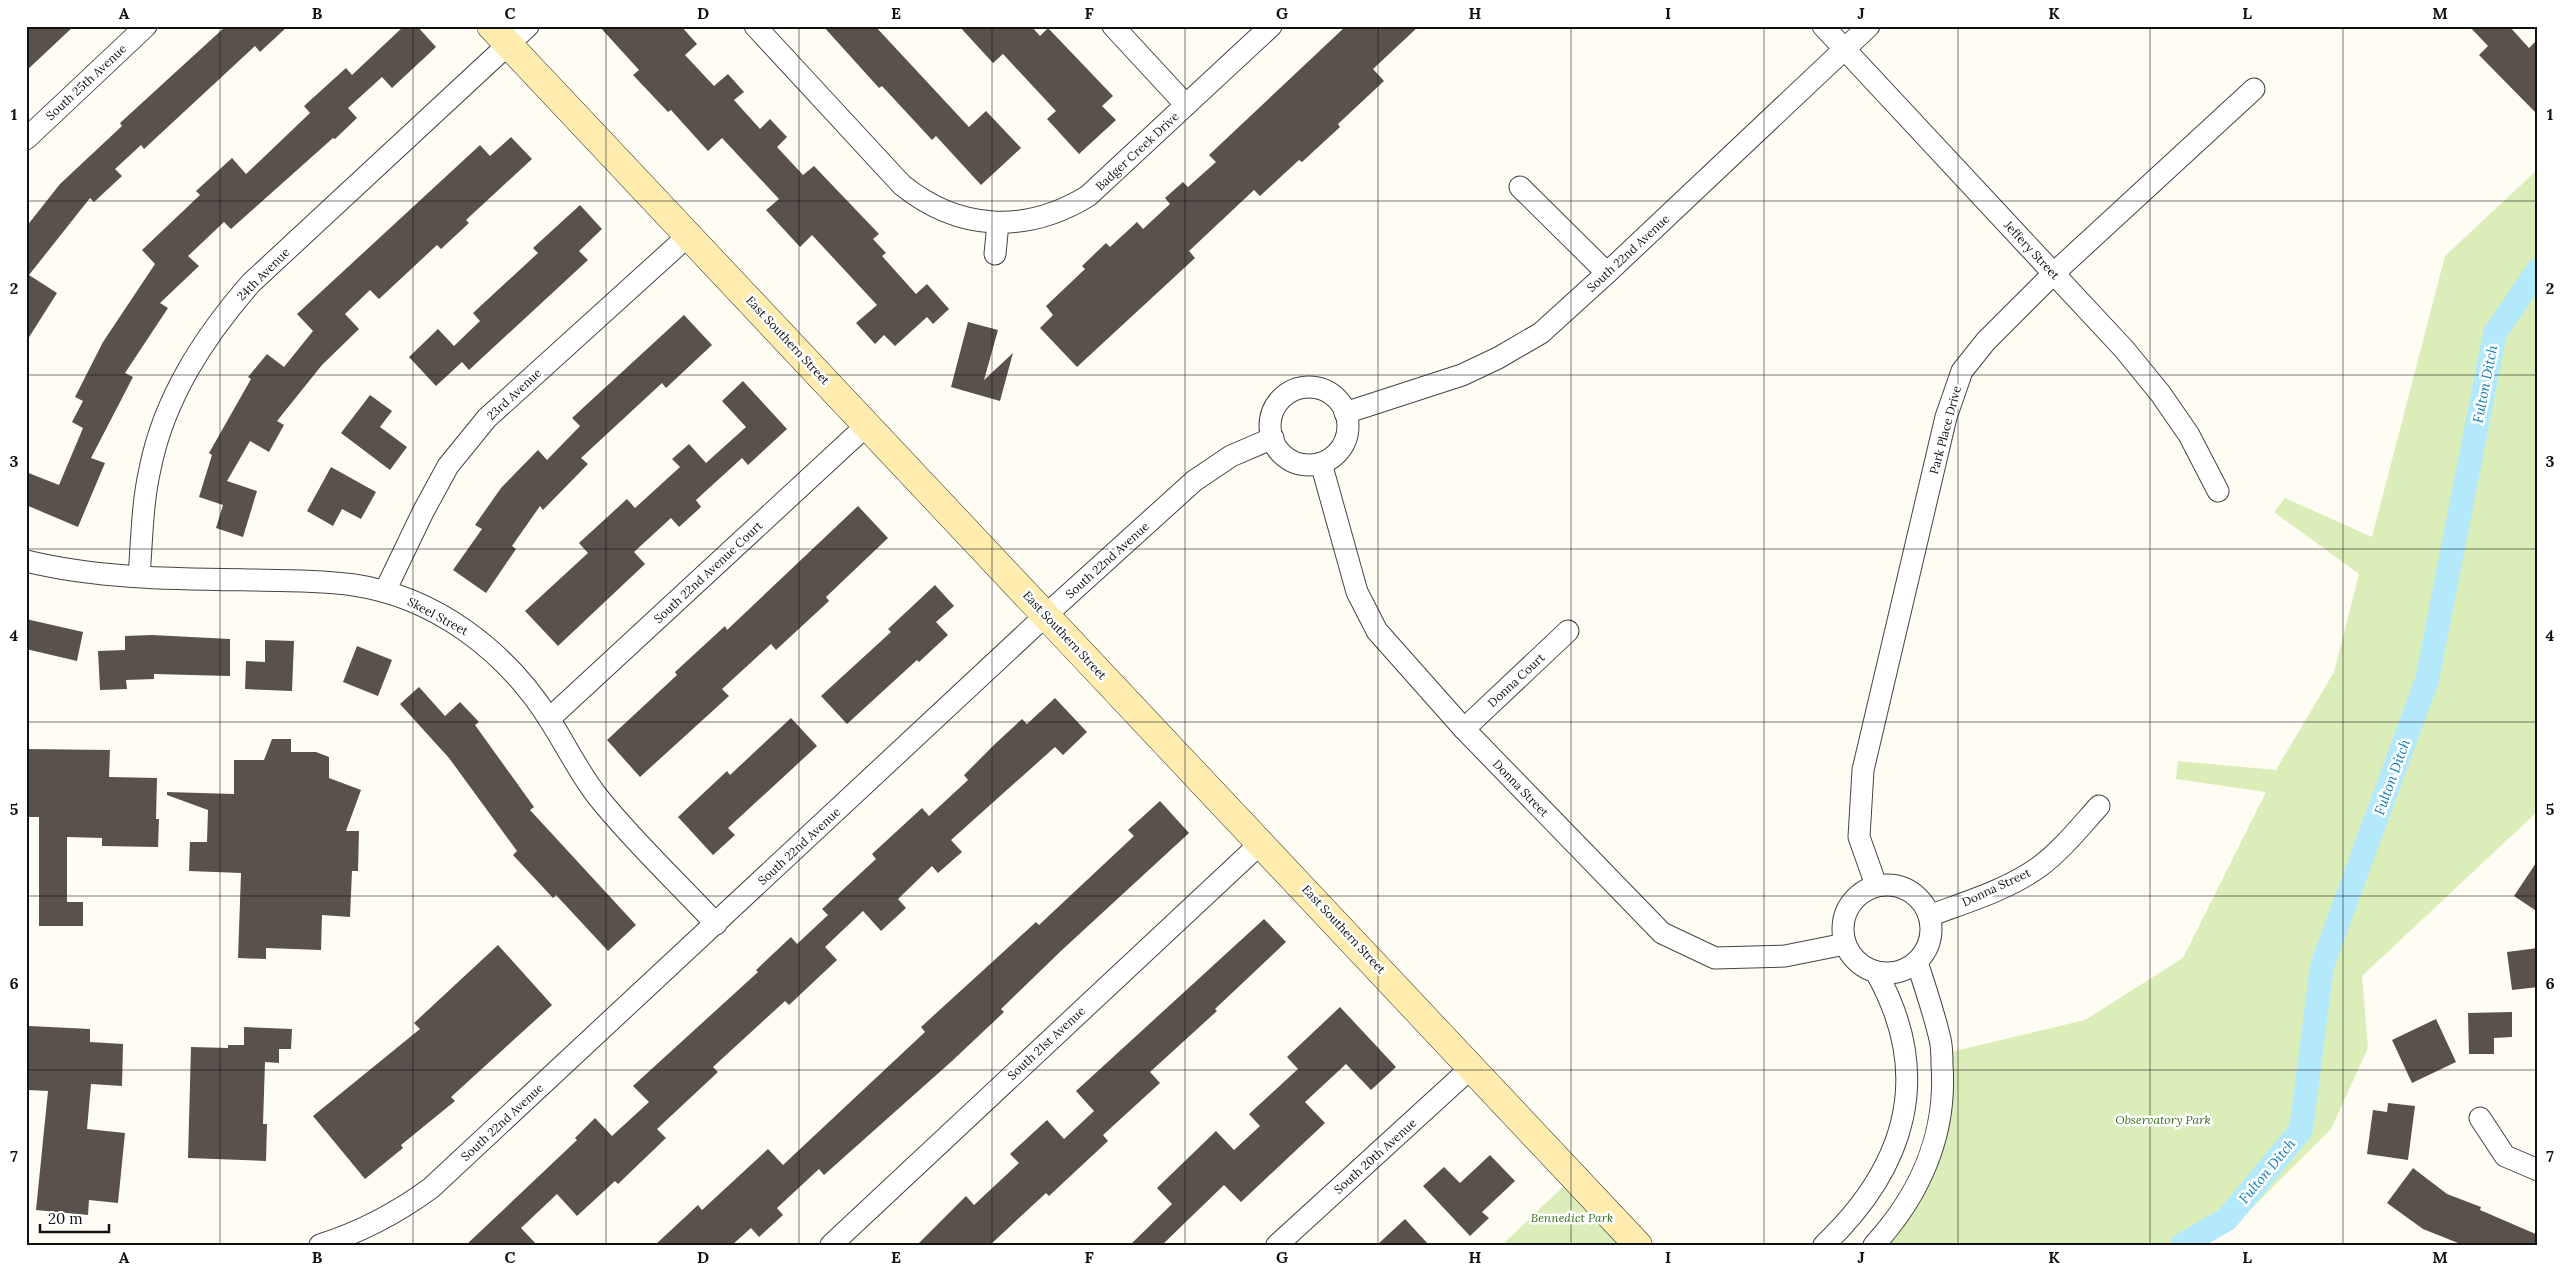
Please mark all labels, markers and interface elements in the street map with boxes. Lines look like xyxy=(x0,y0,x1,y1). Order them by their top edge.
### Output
text: A xyxy=(119,3,130,23)
text: B xyxy=(312,3,323,23)
text: C xyxy=(504,3,516,23)
text: D xyxy=(697,3,709,23)
text: E xyxy=(891,3,901,23)
text: F xyxy=(1084,3,1094,23)
text: G xyxy=(1276,3,1288,23)
text: H xyxy=(1469,3,1482,23)
text: I xyxy=(1665,3,1671,23)
text: J xyxy=(1857,3,1865,23)
text: K xyxy=(2048,3,2060,23)
text: L xyxy=(2242,3,2252,23)
text: M xyxy=(2432,3,2448,23)
street label: South 25th Avenue xyxy=(43,40,130,123)
text: 1 xyxy=(11,104,17,124)
text: 1 xyxy=(2547,104,2553,124)
street label: Badger Creek Drive xyxy=(1092,108,1182,193)
street label: South 22nd Avenue xyxy=(1584,211,1673,295)
street label: Jeffery Street xyxy=(2000,217,2063,283)
street label: 24th Avenue xyxy=(234,244,293,303)
text: 2 xyxy=(10,278,18,298)
text: 2 xyxy=(2546,278,2554,298)
street label: East Southern Street xyxy=(743,292,833,388)
water label: Fulton Ditch xyxy=(2469,343,2501,425)
street label: 23rd Avenue xyxy=(484,365,545,423)
street label: Park Place Drive xyxy=(1926,384,1964,476)
text: 3 xyxy=(10,451,19,471)
text: 3 xyxy=(2546,451,2555,471)
street label: South 22nd Avenue Court xyxy=(651,518,766,626)
street label: South 22nd Avenue xyxy=(1062,518,1152,601)
street label: East Southern Street xyxy=(1020,587,1110,683)
street label: Skeel Street xyxy=(405,594,471,638)
text: 4 xyxy=(10,625,19,645)
text: 4 xyxy=(2546,625,2555,645)
street label: Donna Court xyxy=(1484,650,1548,710)
water label: Fulton Ditch xyxy=(2370,737,2414,817)
street label: Donna Street xyxy=(1490,756,1552,820)
text: 5 xyxy=(10,799,19,819)
text: 5 xyxy=(2546,799,2555,819)
street label: South 22nd Avenue xyxy=(755,804,844,888)
street label: Donna Street xyxy=(1959,864,2033,909)
street label: East Southern Street xyxy=(1299,881,1389,977)
text: 6 xyxy=(9,973,19,993)
text: 6 xyxy=(2545,973,2555,993)
street label: South 21st Avenue xyxy=(1004,1003,1088,1083)
street label: South 22nd Avenue xyxy=(458,1080,547,1164)
park label: Observatory Park xyxy=(2115,1112,2211,1127)
street label: South 20th Avenue xyxy=(1331,1115,1420,1197)
water label: Fulton Ditch xyxy=(2235,1135,2299,1207)
text: 7 xyxy=(10,1146,18,1166)
text: 7 xyxy=(2546,1146,2554,1166)
scale bar xyxy=(40,1201,109,1233)
text: 20 m xyxy=(48,1209,83,1228)
park label: Bennedict Park xyxy=(1531,1210,1613,1225)
text: A xyxy=(119,1247,130,1267)
text: B xyxy=(312,1247,323,1267)
text: C xyxy=(504,1247,516,1267)
text: D xyxy=(697,1247,709,1267)
text: E xyxy=(891,1247,901,1267)
text: F xyxy=(1084,1247,1094,1267)
text: G xyxy=(1276,1247,1288,1267)
text: H xyxy=(1469,1247,1482,1267)
text: I xyxy=(1665,1247,1671,1267)
text: J xyxy=(1857,1247,1865,1267)
text: K xyxy=(2048,1247,2060,1267)
text: L xyxy=(2242,1247,2252,1267)
text: M xyxy=(2432,1247,2448,1267)

